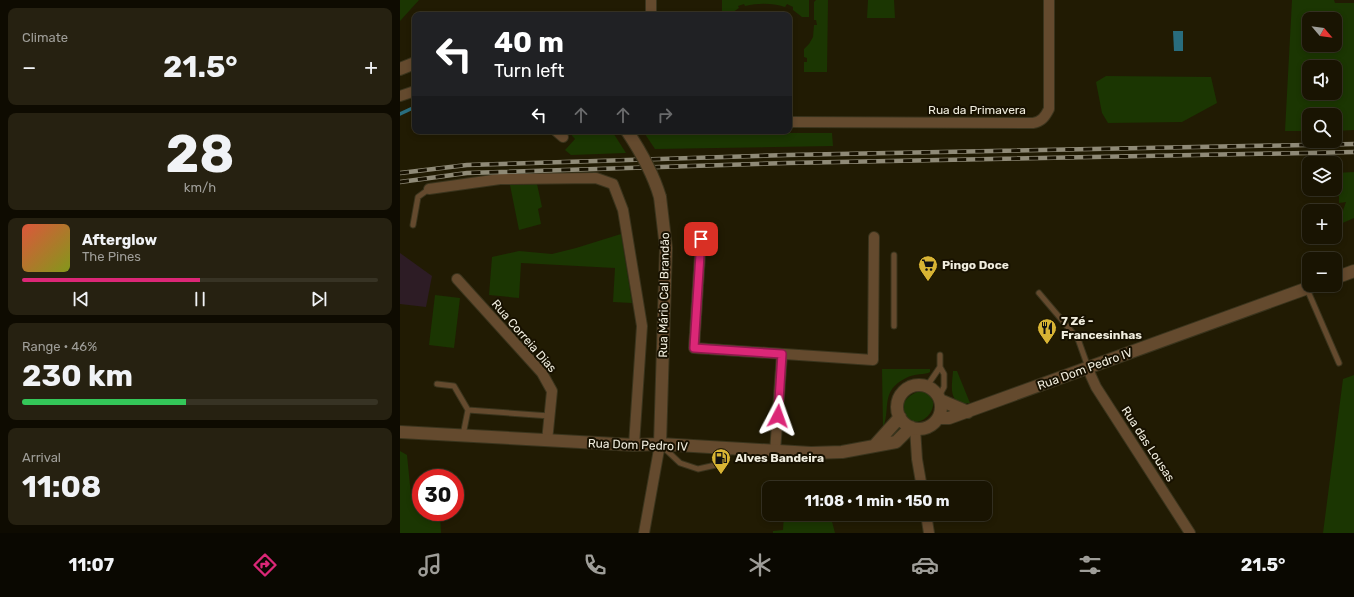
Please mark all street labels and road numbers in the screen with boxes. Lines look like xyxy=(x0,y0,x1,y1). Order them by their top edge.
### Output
street label: Rua da Primavera xyxy=(928,103,1026,117)
street label: Rua Mário Cal Brandão xyxy=(656,232,672,358)
street label: Rua Correia Dias xyxy=(489,297,559,375)
street label: Rua Dom Pedro IV xyxy=(1035,345,1135,393)
street label: Rua das Lousas xyxy=(1118,404,1178,484)
street label: Rua Dom Pedro IV xyxy=(588,436,688,454)

